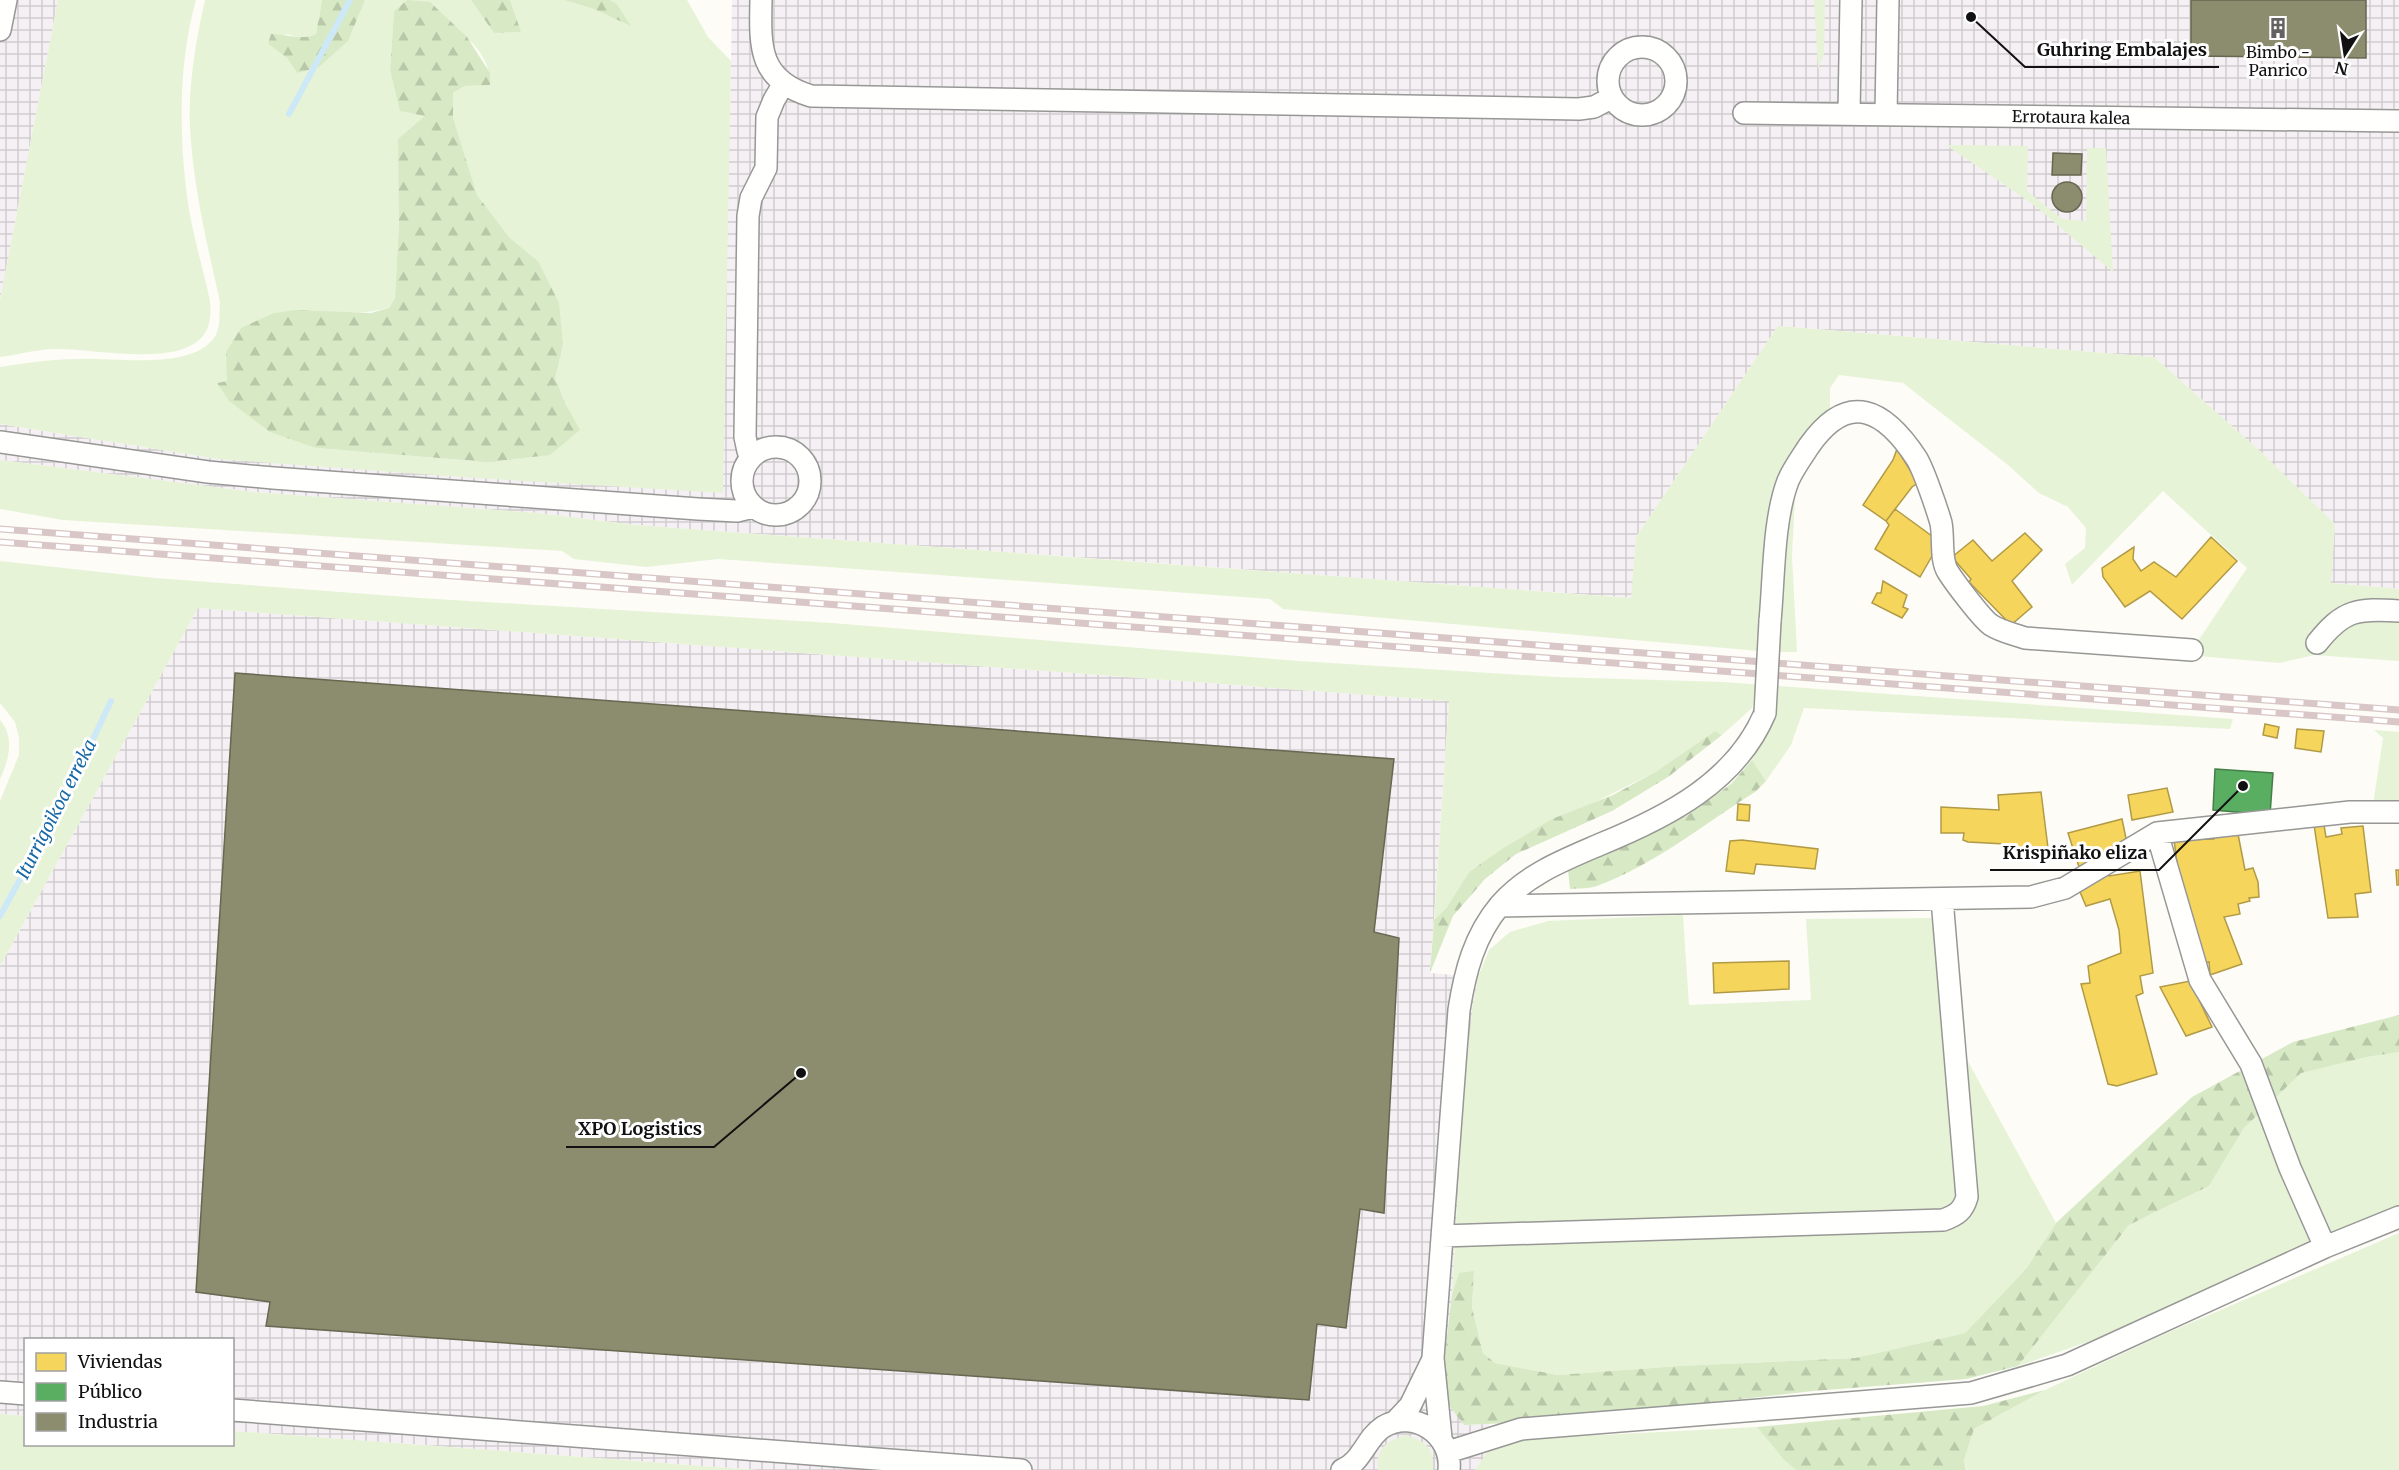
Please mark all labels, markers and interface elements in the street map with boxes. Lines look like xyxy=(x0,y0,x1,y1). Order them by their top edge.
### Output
building icon: Bimbo - Panrico xyxy=(2266,16,2290,40)
north arrow xyxy=(2315,24,2375,84)
callout: Guhring Embalajes xyxy=(2025,31,2219,67)
text: Guhring Embalajes xyxy=(2037,38,2207,61)
place label: Bimbo - Panrico xyxy=(2246,42,2310,80)
text: N xyxy=(2333,58,2350,80)
street label: Errotaura kalea xyxy=(2012,106,2131,128)
water label: Iturrigoikoa erreka xyxy=(11,735,101,883)
callout: Krispiñako eliza xyxy=(1990,834,2159,870)
text: Krispiñako eliza xyxy=(2002,841,2148,864)
callout: XPO Logistics xyxy=(566,1111,714,1147)
text: XPO Logistics xyxy=(578,1117,702,1140)
legend xyxy=(24,1338,234,1446)
text: Viviendas xyxy=(77,1350,163,1373)
text: Público xyxy=(78,1380,142,1403)
text: Industria xyxy=(78,1410,158,1433)

